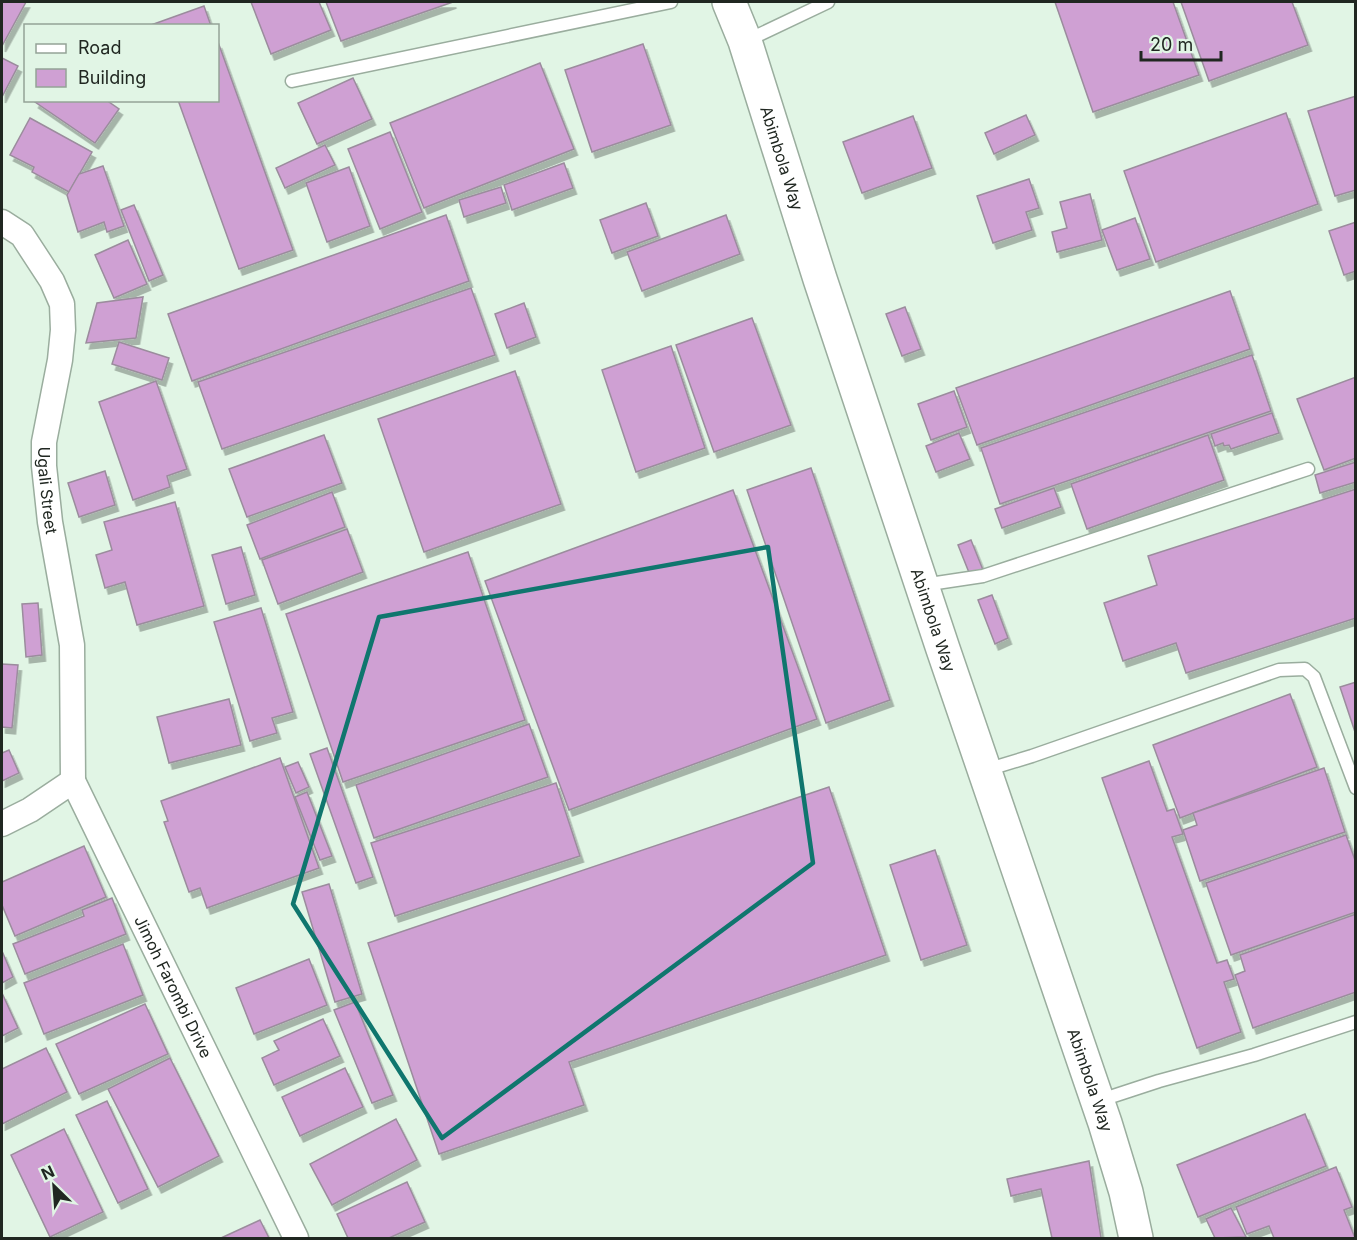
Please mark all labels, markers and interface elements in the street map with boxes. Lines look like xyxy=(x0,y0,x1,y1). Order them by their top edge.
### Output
legend xyxy=(24,24,219,102)
scale bar xyxy=(1141,24,1220,62)
text: 20 m xyxy=(1150,34,1193,55)
text: Road xyxy=(78,37,121,58)
text: Building xyxy=(78,67,146,88)
street label: Abimbola Way xyxy=(756,104,808,213)
street label: Ugali Street xyxy=(34,446,62,536)
street label: Abimbola Way xyxy=(907,565,960,674)
street label: Jimoh Farombi Drive xyxy=(130,912,217,1061)
street label: Abimbola Way xyxy=(1063,1026,1117,1134)
north arrow xyxy=(24,1156,84,1216)
text: N xyxy=(38,1161,57,1184)

